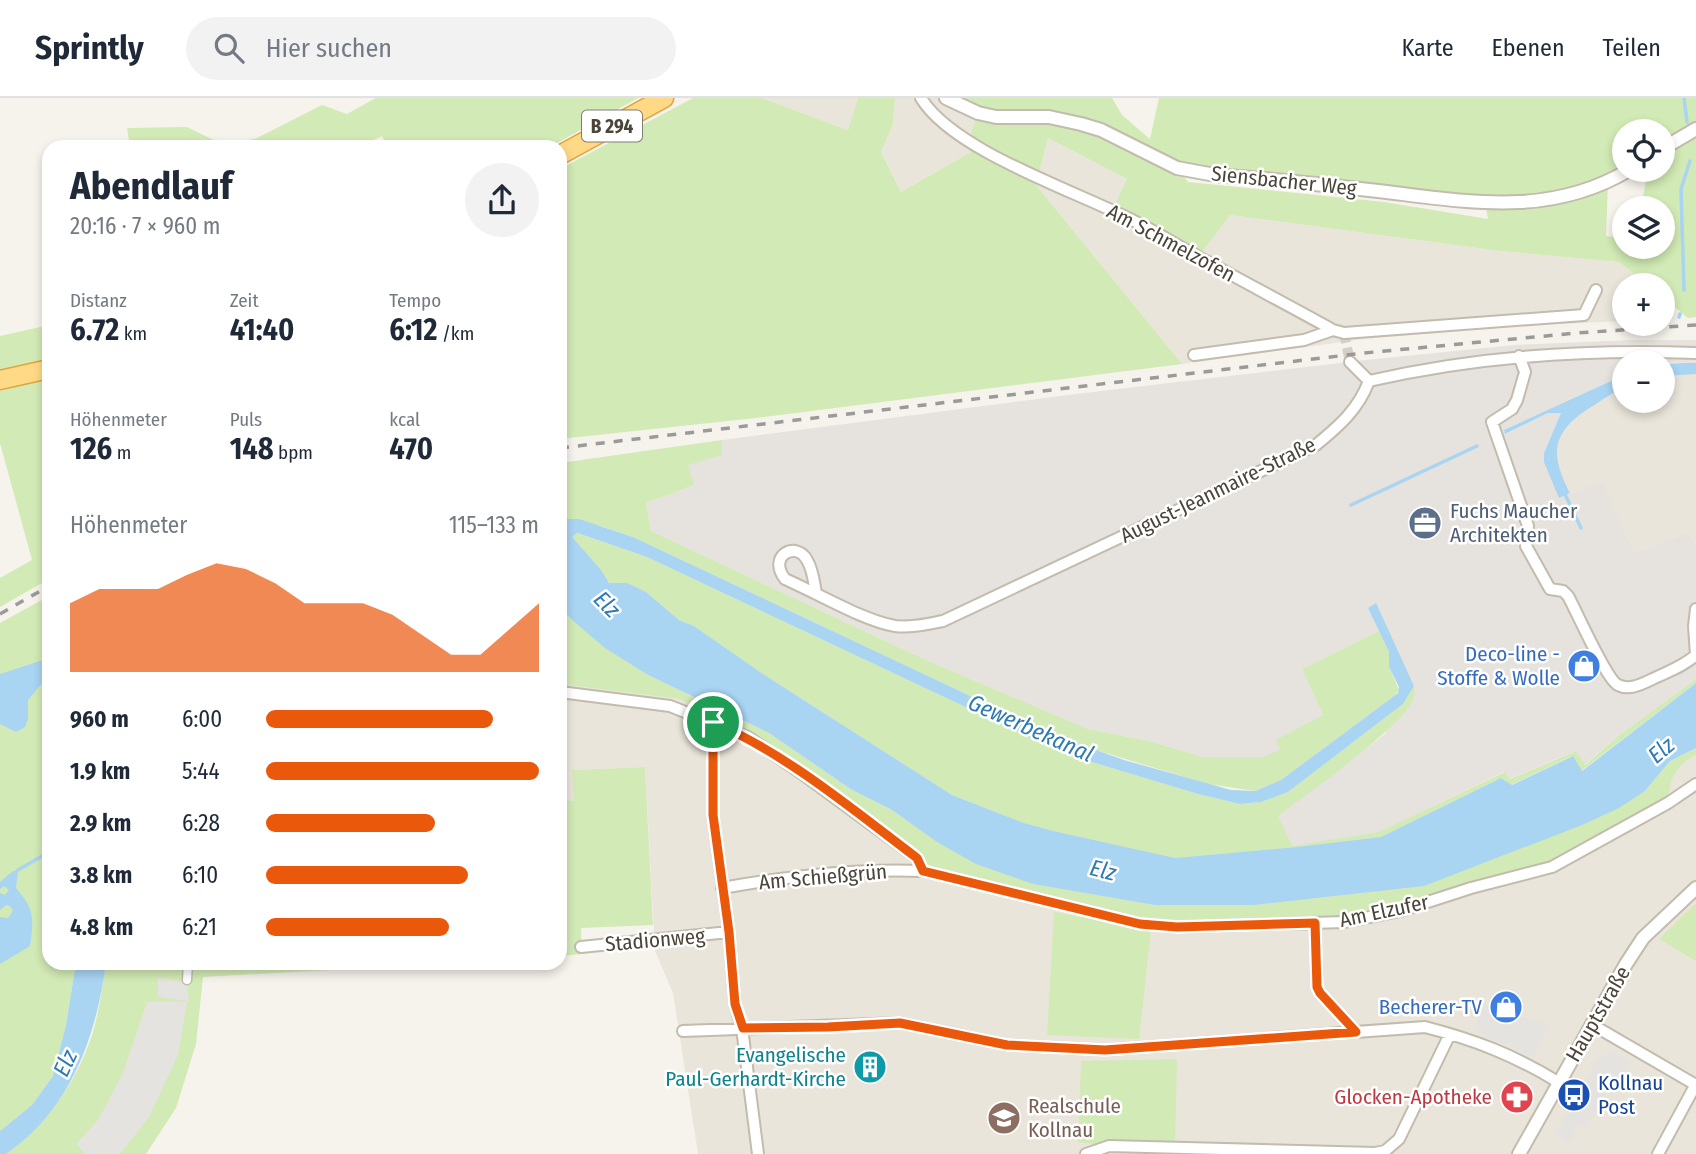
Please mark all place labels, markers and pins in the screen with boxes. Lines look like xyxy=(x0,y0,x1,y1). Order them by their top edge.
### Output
place label: Fuchs Maucher Architekten xyxy=(1450,498,1578,548)
office icon: Fuchs Maucher Architekten xyxy=(1406,504,1444,542)
place label: Deco-line - Stoffe & Wolle xyxy=(1437,641,1560,691)
shop icon: Deco-line - Stoffe & Wolle xyxy=(1565,647,1603,685)
pin xyxy=(683,692,743,752)
shop icon: Becherer-TV xyxy=(1487,988,1525,1026)
place label: Becherer-TV xyxy=(1379,994,1482,1020)
place label: Evangelische Paul-Gerhardt-Kirche xyxy=(665,1042,846,1092)
building icon: Evangelische Paul-Gerhardt-Kirche xyxy=(851,1048,889,1086)
place label: Kollnau Post xyxy=(1598,1070,1663,1120)
bus stop icon: Kollnau Post xyxy=(1555,1076,1593,1114)
pharmacy icon: Glocken-Apotheke xyxy=(1498,1078,1536,1116)
place label: Glocken-Apotheke xyxy=(1334,1084,1492,1110)
place label: Realschule Kollnau xyxy=(1028,1093,1121,1143)
school or university icon: Realschule Kollnau xyxy=(985,1099,1023,1137)

